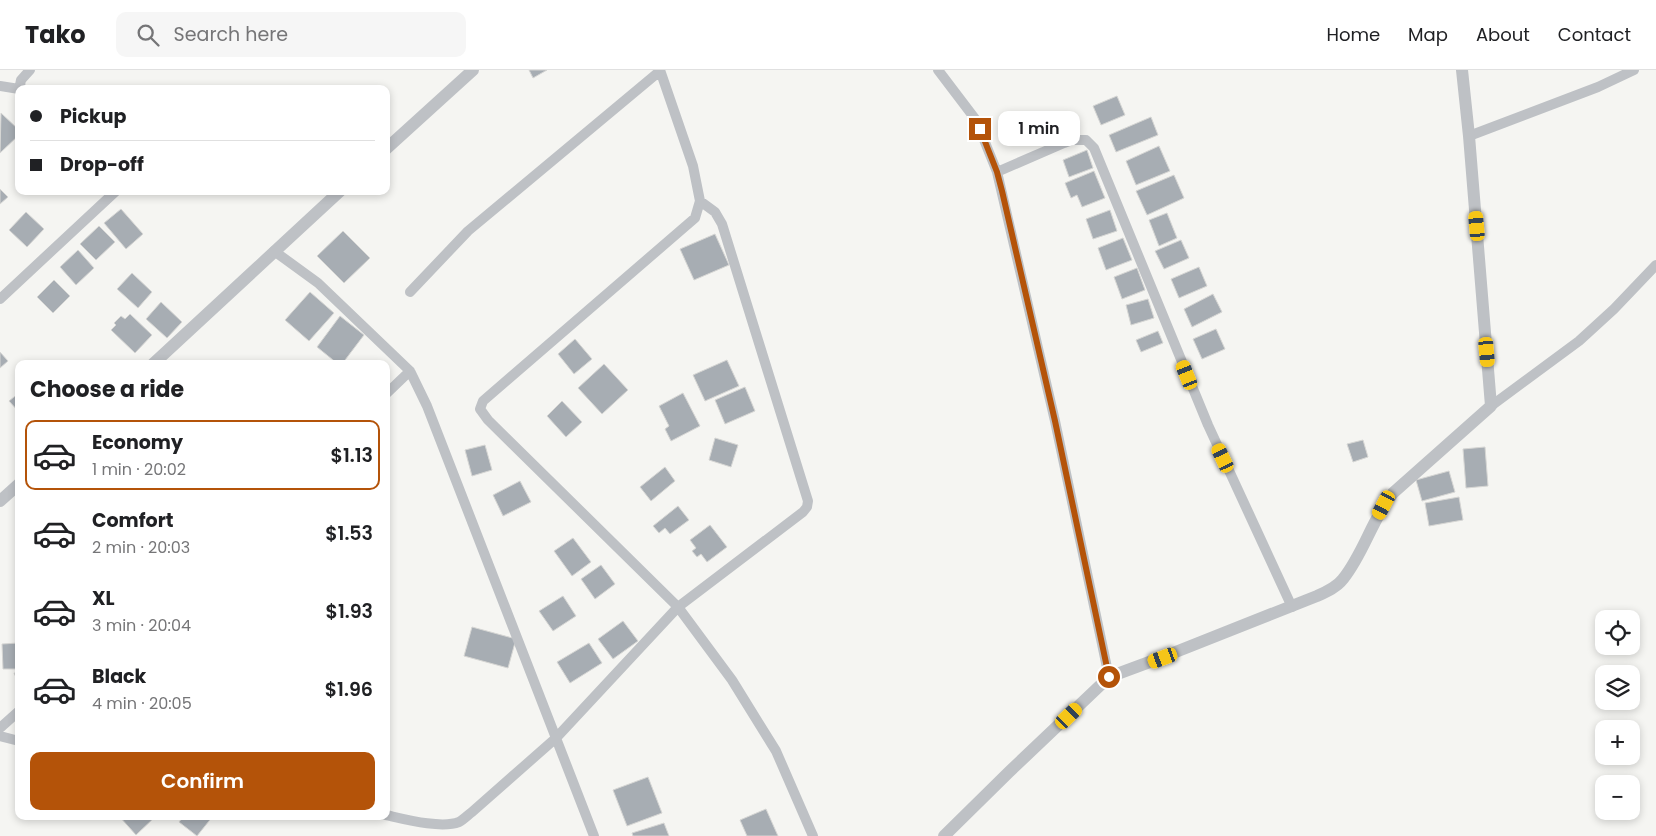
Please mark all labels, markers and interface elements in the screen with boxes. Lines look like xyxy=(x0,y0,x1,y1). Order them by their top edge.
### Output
search box xyxy=(116,12,466,57)
text: Tako xyxy=(25,18,86,51)
icon: search xyxy=(134,21,162,49)
text: Search here xyxy=(174,21,288,48)
text: Home xyxy=(1326,22,1380,47)
text: Map xyxy=(1408,22,1448,47)
text: About xyxy=(1476,22,1530,47)
text: Contact xyxy=(1558,22,1631,47)
text: Pickup xyxy=(60,103,126,130)
callout: 1 min xyxy=(998,112,1080,146)
text: 1 min xyxy=(1018,117,1060,140)
route end xyxy=(969,118,991,140)
text: Drop-off xyxy=(60,151,144,178)
car xyxy=(1468,210,1485,242)
car xyxy=(1478,336,1495,368)
car xyxy=(1174,358,1199,392)
text: Choose a ride xyxy=(30,374,184,405)
text: Economy xyxy=(92,429,183,456)
icon: car xyxy=(32,433,77,478)
car xyxy=(1209,441,1236,475)
text: $1.13 xyxy=(330,442,373,469)
text: 1 min · 20:02 xyxy=(92,458,186,481)
car xyxy=(1370,488,1397,522)
text: Comfort xyxy=(92,507,174,534)
icon: car xyxy=(32,511,77,556)
text: $1.53 xyxy=(325,520,373,547)
text: 2 min · 20:03 xyxy=(92,536,190,559)
text: XL xyxy=(92,585,115,612)
icon: car xyxy=(32,589,77,634)
text: $1.93 xyxy=(325,598,373,625)
map controls xyxy=(1595,610,1640,820)
button: locate xyxy=(1595,610,1640,655)
text: 3 min · 20:04 xyxy=(92,614,191,637)
car xyxy=(1146,646,1179,670)
text: Black xyxy=(92,663,146,690)
button: layers xyxy=(1595,665,1640,710)
route start xyxy=(1098,666,1120,688)
icon: car xyxy=(32,667,77,712)
text: $1.96 xyxy=(325,676,373,703)
text: 4 min · 20:05 xyxy=(92,692,192,715)
car xyxy=(1053,700,1085,732)
button: + xyxy=(1595,720,1640,765)
button: Confirm xyxy=(30,752,375,810)
button: − xyxy=(1595,775,1640,820)

